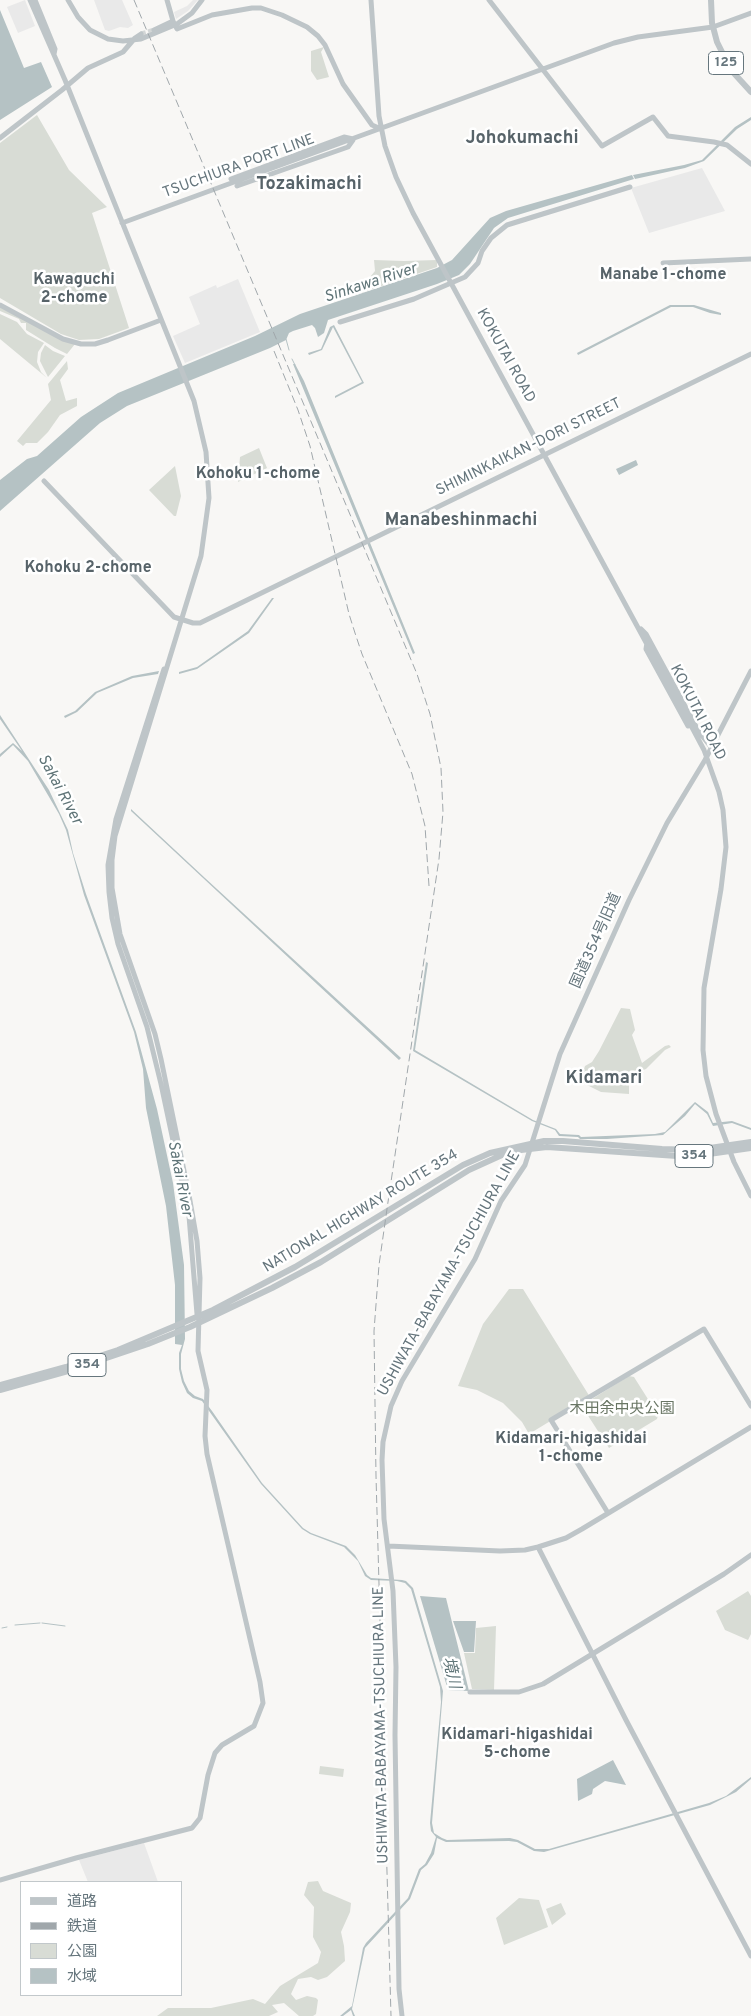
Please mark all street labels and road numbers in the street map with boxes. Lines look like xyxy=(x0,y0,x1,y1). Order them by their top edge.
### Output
road number: 125 xyxy=(708,52,744,74)
street label: TSUCHIURA PORT LINE xyxy=(161,131,317,203)
street label: KOKUTAI ROAD xyxy=(472,306,538,406)
street label: SHIMINKAIKAN-DORI STREET xyxy=(433,395,625,501)
street label: KOKUTAI ROAD xyxy=(665,662,729,764)
street label: 国道354号旧道 xyxy=(568,890,626,992)
road number: 354 xyxy=(675,1144,713,1168)
street label: NATIONAL HIGHWAY ROUTE 354 xyxy=(260,1147,462,1277)
street label: USHIWATA-BABAYAMA-TSUCHIURA LINE xyxy=(375,1148,525,1400)
road number: 354 xyxy=(68,1354,106,1376)
street label: USHIWATA-BABAYAMA-TSUCHIURA LINE xyxy=(371,1586,393,1864)

